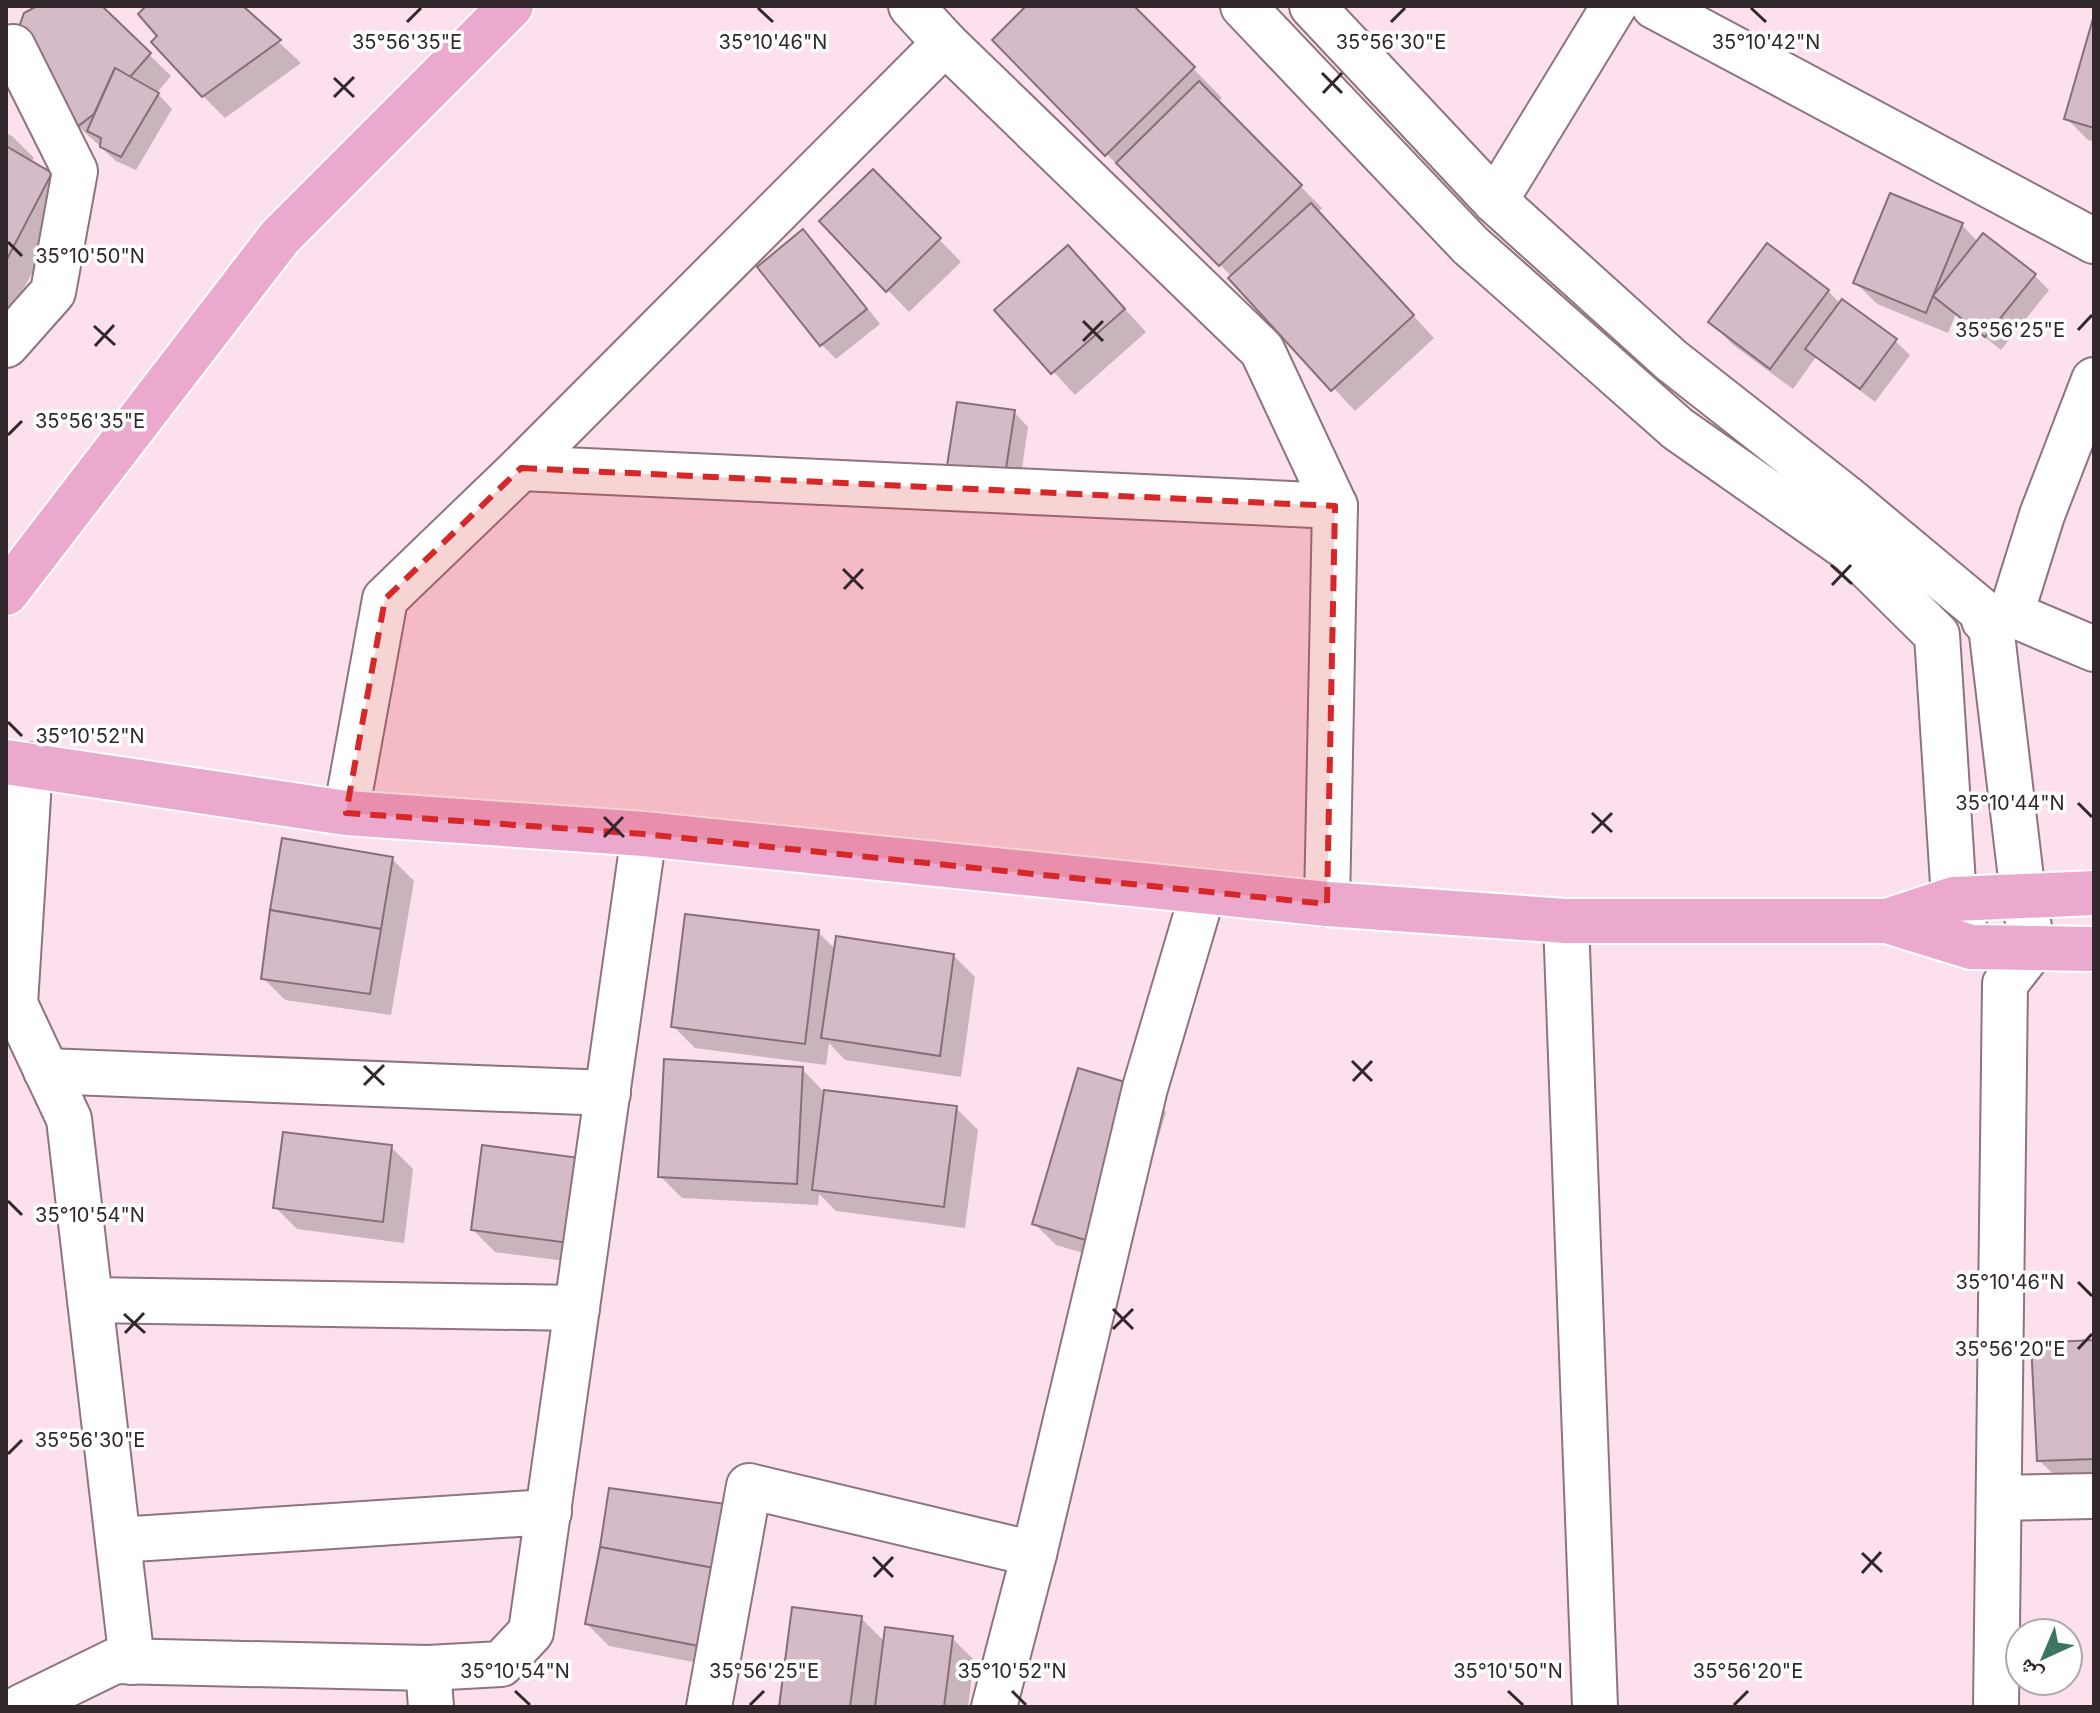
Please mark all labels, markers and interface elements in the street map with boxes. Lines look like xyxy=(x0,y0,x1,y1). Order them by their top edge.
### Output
text: 35°56'35"E xyxy=(352,30,462,54)
text: 35°10'46"N xyxy=(719,30,827,54)
text: 35°56'30"E xyxy=(1336,30,1446,54)
text: 35°10'42"N xyxy=(1712,30,1820,54)
text: 35°10'50"N xyxy=(35,244,145,268)
text: 35°56'25"E xyxy=(1955,318,2065,342)
text: 35°56'35"E xyxy=(35,409,145,433)
text: 35°10'52"N xyxy=(35,724,145,748)
text: 35°10'44"N xyxy=(1955,791,2065,815)
text: 35°10'54"N xyxy=(35,1203,145,1227)
text: 35°10'46"N xyxy=(1956,1270,2064,1294)
text: 35°56'20"E xyxy=(1955,1337,2065,1361)
text: 35°56'30"E xyxy=(35,1428,145,1452)
north arrow xyxy=(2004,1617,2084,1697)
text: ش xyxy=(2013,1653,2048,1689)
text: 35°10'54"N xyxy=(460,1659,570,1683)
text: 35°56'25"E xyxy=(709,1659,819,1683)
text: 35°10'52"N xyxy=(957,1659,1067,1683)
text: 35°10'50"N xyxy=(1453,1659,1563,1683)
text: 35°56'20"E xyxy=(1693,1659,1803,1683)

